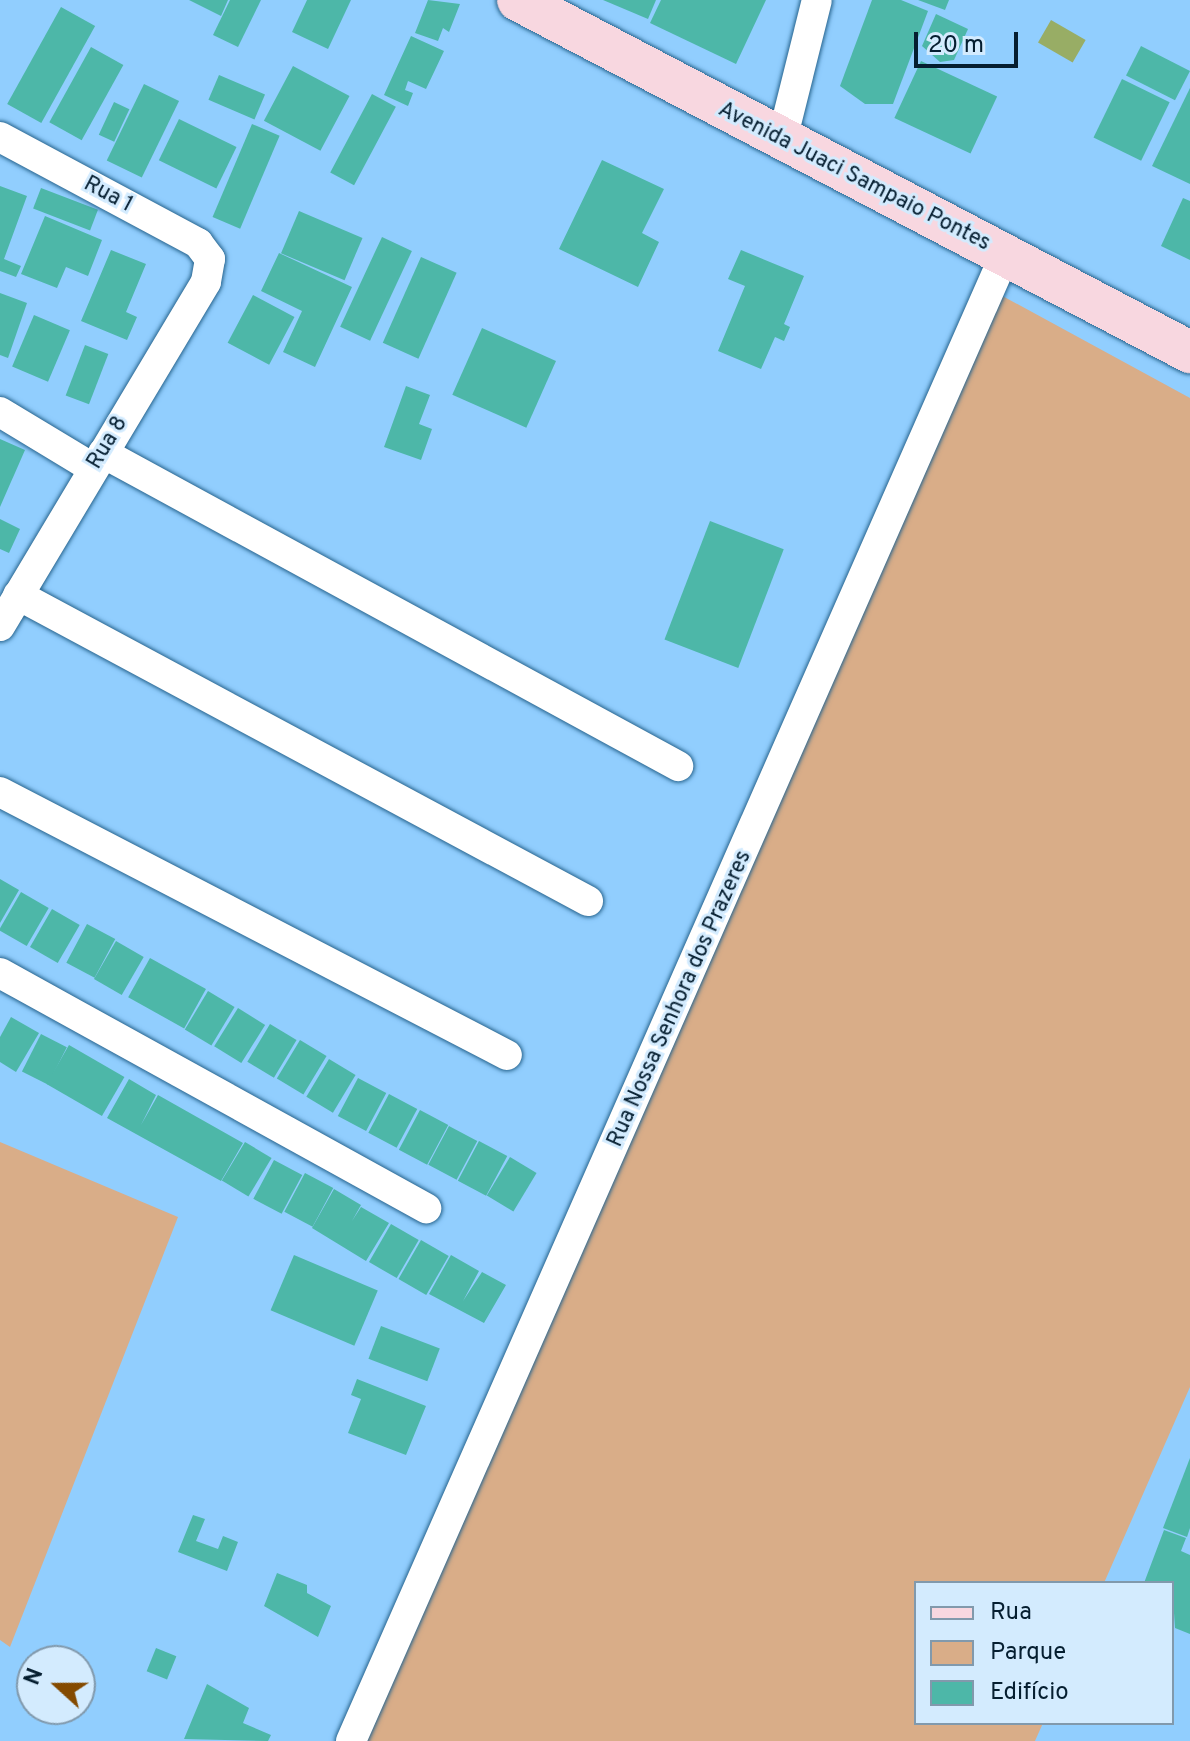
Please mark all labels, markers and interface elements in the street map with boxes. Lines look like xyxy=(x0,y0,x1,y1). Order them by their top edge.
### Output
scale bar xyxy=(918,16,1022,66)
text: 20 m xyxy=(928,31,984,61)
street label: Avenida Juaci Sampaio Pontes xyxy=(714,97,994,257)
street label: Rua 1 xyxy=(79,171,137,219)
street label: Rua 8 xyxy=(82,412,134,474)
street label: Rua Nossa Senhora dos Prazeres xyxy=(603,847,757,1151)
legend xyxy=(914,1581,1174,1725)
text: Rua xyxy=(990,1598,1032,1628)
text: Parque xyxy=(990,1638,1066,1668)
north arrow xyxy=(16,1645,96,1725)
text: N xyxy=(20,1665,50,1689)
text: Edifício xyxy=(990,1678,1069,1708)

